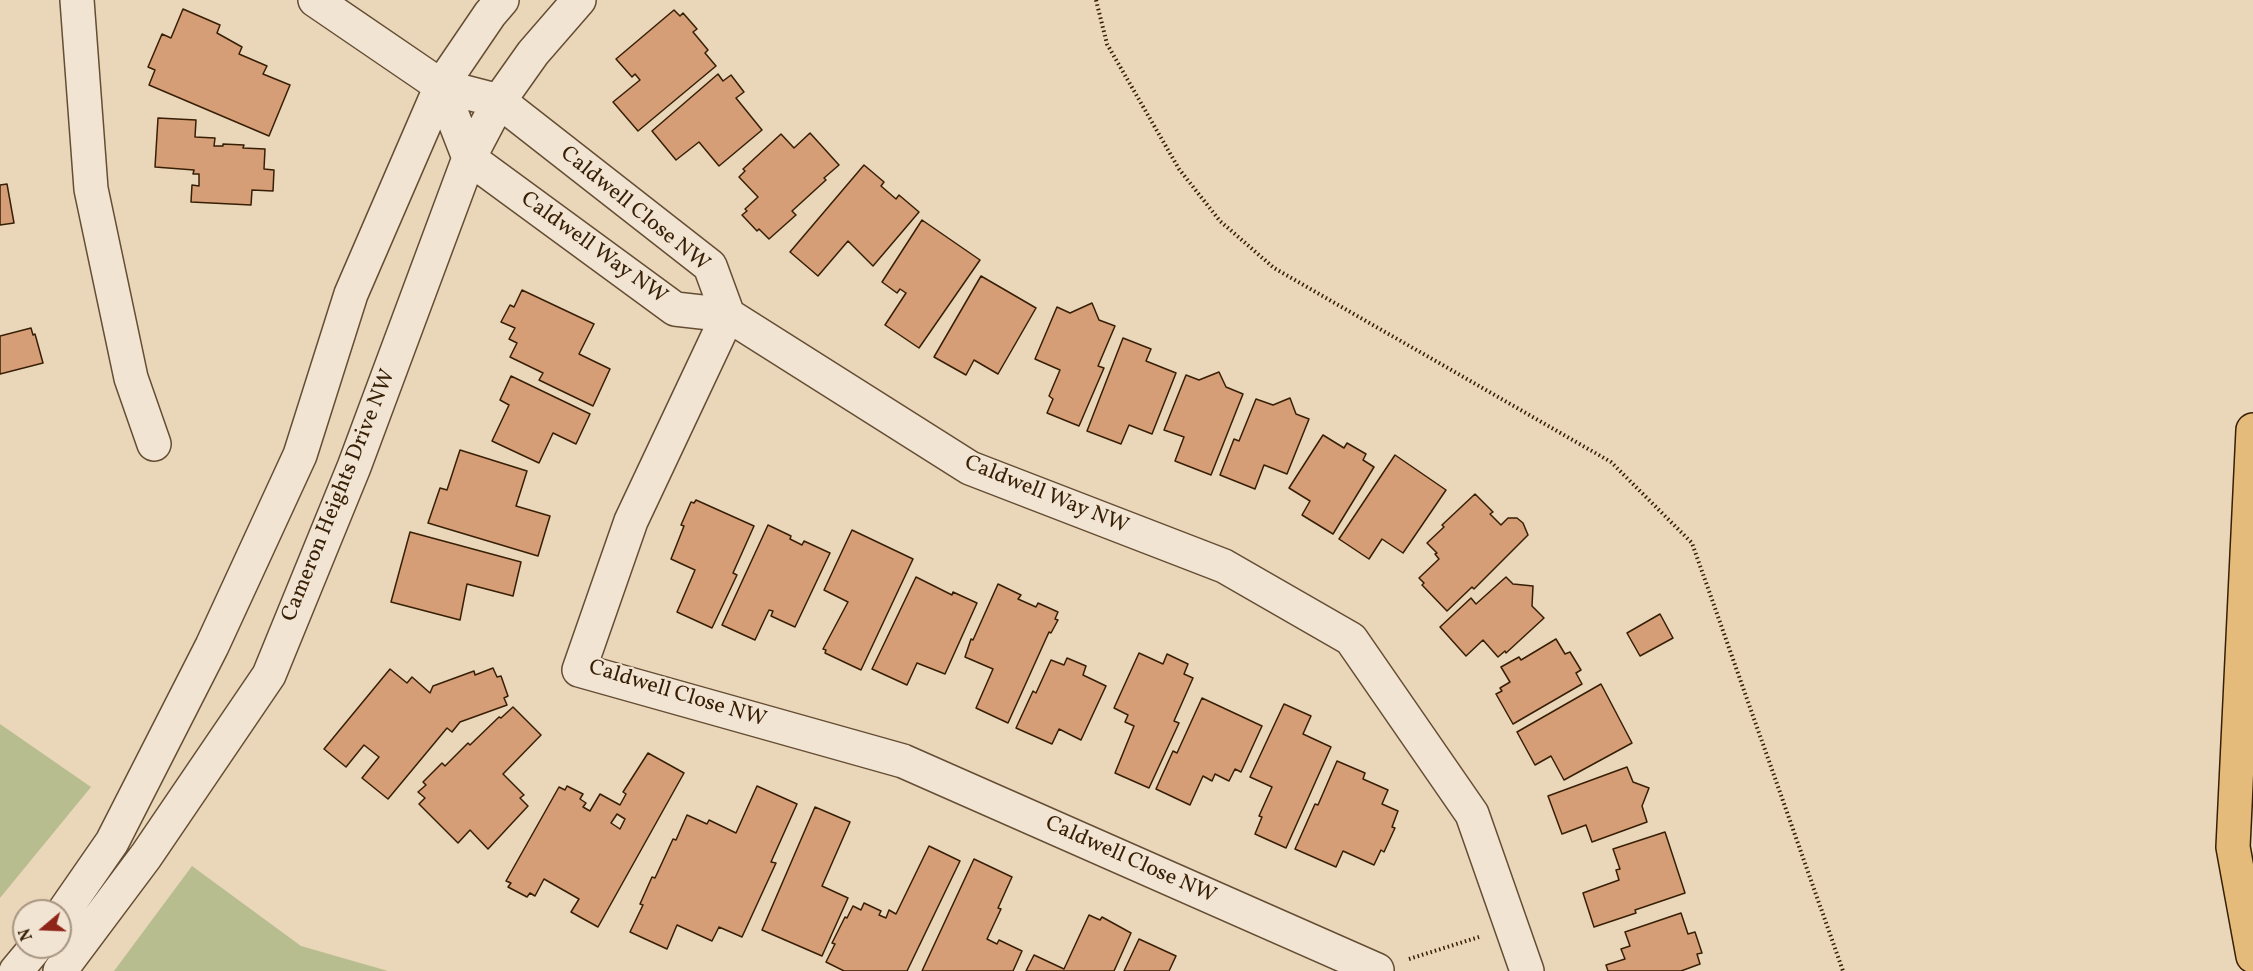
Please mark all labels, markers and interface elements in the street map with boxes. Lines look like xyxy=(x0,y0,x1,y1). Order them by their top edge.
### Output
street label: Caldwell Close NW xyxy=(554,142,714,278)
street label: Caldwell Way NW xyxy=(515,187,671,311)
street label: Cameron Heights Drive NW xyxy=(277,366,403,626)
street label: Caldwell Way NW xyxy=(960,451,1132,541)
street label: Caldwell Close NW xyxy=(585,655,769,735)
street label: Caldwell Close NW xyxy=(1040,811,1220,911)
north arrow xyxy=(12,899,72,959)
text: N xyxy=(15,925,39,943)

